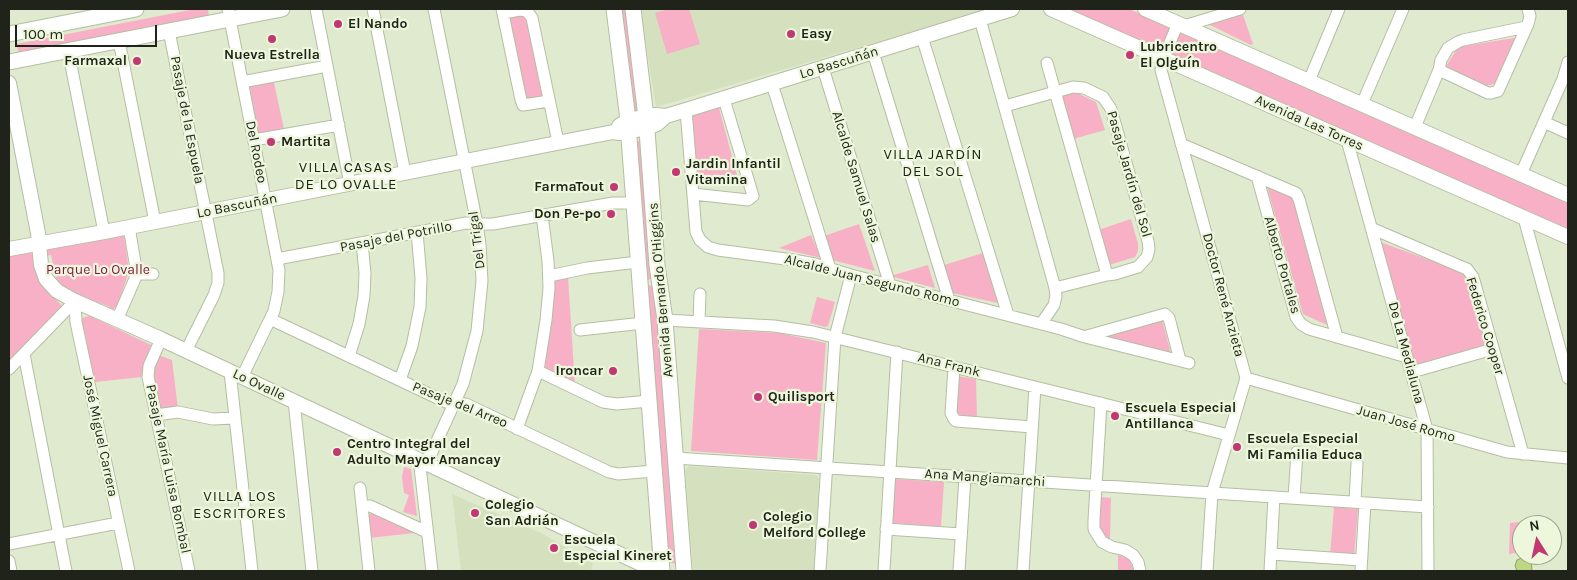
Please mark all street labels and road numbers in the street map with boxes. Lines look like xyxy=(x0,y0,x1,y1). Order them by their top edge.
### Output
street label: Lo Bascuñán xyxy=(798,43,880,83)
street label: Pasaje de la Espuela xyxy=(166,55,208,185)
street label: Avenida Las Torres xyxy=(1252,92,1366,154)
street label: Alcalde Samuel Salas xyxy=(828,109,884,245)
street label: Pasaje Jardín del Sol xyxy=(1103,109,1155,239)
street label: Del Rodeo xyxy=(242,119,270,185)
street label: Lo Bascuñán xyxy=(195,190,279,222)
street label: Avenida Bernardo O'Higgins xyxy=(645,202,677,378)
street label: Del Trigal xyxy=(465,210,489,270)
street label: Alberto Portales xyxy=(1260,214,1304,316)
street label: Pasaje del Potrillo xyxy=(339,218,453,256)
street label: Doctor René Anzieta xyxy=(1198,231,1248,359)
street label: Alcalde Juan Segundo Romo xyxy=(783,251,961,311)
street label: Federico Cooper xyxy=(1462,275,1508,377)
street label: De La Medialuna xyxy=(1384,300,1428,406)
street label: Ana Frank xyxy=(916,349,982,381)
street label: Lo Ovalle xyxy=(230,365,288,405)
street label: José Miguel Carrera xyxy=(79,373,121,499)
street label: Pasaje del Arreo xyxy=(410,378,510,432)
street label: Pasaje María Luisa Bombal xyxy=(142,383,194,555)
street label: Juan José Romo xyxy=(1355,402,1457,446)
street label: Ana Mangiamarchi xyxy=(924,465,1046,491)

